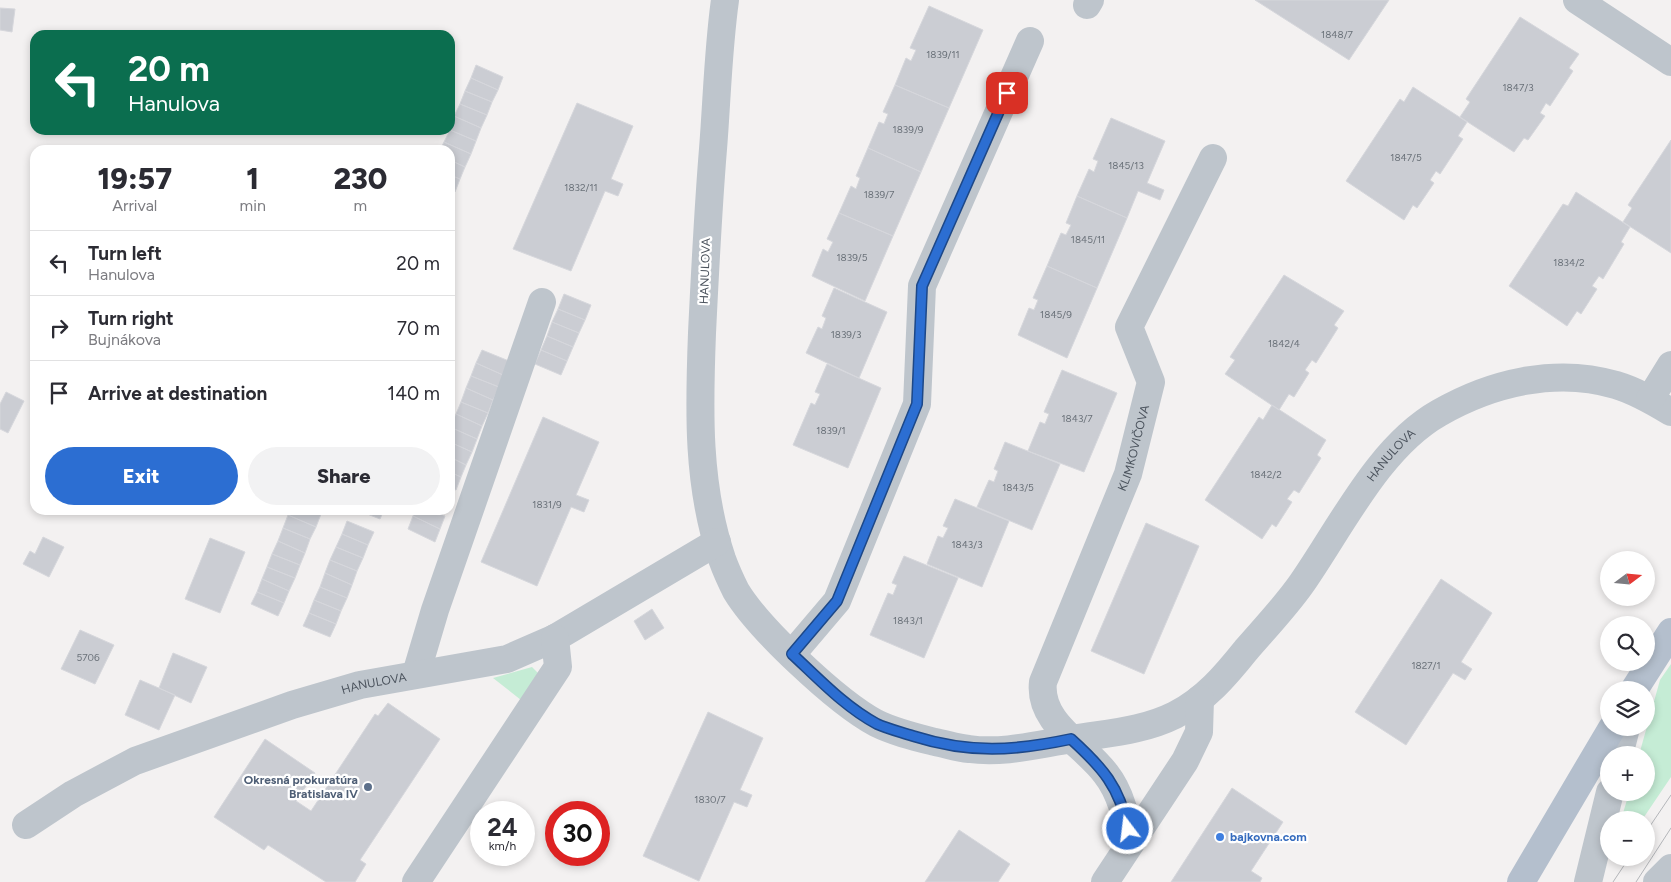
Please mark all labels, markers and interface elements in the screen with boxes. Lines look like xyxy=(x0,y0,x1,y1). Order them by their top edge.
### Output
house number: 1848/7 xyxy=(1321,28,1354,41)
text: 20 m xyxy=(128,48,210,90)
house number: 1839/11 xyxy=(926,48,960,61)
icon: left xyxy=(45,50,110,115)
pin xyxy=(986,72,1028,114)
icon: arrive xyxy=(993,79,1021,107)
house number: 1847/3 xyxy=(1502,81,1534,94)
text: Hanulova xyxy=(128,90,220,117)
house number: 1839/9 xyxy=(893,123,924,136)
house number: 1847/5 xyxy=(1390,151,1422,164)
house number: 1845/13 xyxy=(1108,159,1144,172)
text: 19:57 xyxy=(98,160,172,197)
text: 1 xyxy=(246,160,259,197)
text: 230 xyxy=(333,160,387,197)
house number: 1832/11 xyxy=(564,181,598,194)
house number: 1839/7 xyxy=(864,188,895,201)
text: Arrival xyxy=(112,196,157,215)
text: min xyxy=(240,196,266,215)
text: m xyxy=(354,196,367,215)
house number: 1845/11 xyxy=(1071,233,1105,246)
street label: HANULOVA xyxy=(697,238,713,304)
text: Turn left xyxy=(88,242,162,265)
icon: left xyxy=(45,249,73,277)
house number: 1839/5 xyxy=(836,251,868,264)
text: 20 m xyxy=(396,252,440,275)
house number: 1834/2 xyxy=(1553,256,1585,269)
text: Hanulova xyxy=(88,265,155,284)
text: Turn right xyxy=(88,307,174,330)
house number: 1845/9 xyxy=(1040,308,1072,321)
icon: right xyxy=(45,314,73,342)
text: 70 m xyxy=(397,317,440,340)
house number: 1839/3 xyxy=(831,328,861,341)
text: Bujnákova xyxy=(88,330,161,349)
house number: 1842/4 xyxy=(1268,337,1300,350)
icon: arrive xyxy=(45,379,73,407)
text: Arrive at destination xyxy=(88,382,267,405)
text: 140 m xyxy=(387,382,440,405)
street label: KLIMKOVIČOVA xyxy=(1115,403,1152,493)
house number: 1843/7 xyxy=(1061,412,1093,425)
house number: 1839/1 xyxy=(816,424,846,437)
street label: HANULOVA xyxy=(1364,426,1418,484)
button: Exit xyxy=(45,447,238,505)
button: Share xyxy=(248,447,440,505)
house number: 1842/2 xyxy=(1250,468,1282,481)
house number: 1843/5 xyxy=(1002,481,1034,494)
house number: 1831/9 xyxy=(532,498,562,511)
house number: 1843/3 xyxy=(951,538,983,551)
north arrow xyxy=(1600,551,1655,606)
map controls xyxy=(1600,551,1655,866)
house number: 1843/1 xyxy=(893,614,923,627)
button: search xyxy=(1600,616,1655,671)
house number: 5706 xyxy=(76,651,100,664)
house number: 1827/1 xyxy=(1411,659,1441,672)
street label: HANULOVA xyxy=(340,670,407,697)
button: layers xyxy=(1600,681,1655,736)
button: + xyxy=(1600,746,1655,801)
place label: Okresná prokuratúra Bratislava IV xyxy=(244,773,358,801)
marker: Okresná prokuratúra Bratislava IV xyxy=(362,781,374,793)
house number: 1830/7 xyxy=(694,793,726,806)
speed limit sign: 30 xyxy=(545,801,610,866)
position arrow xyxy=(1101,802,1153,854)
button: − xyxy=(1600,811,1655,866)
text: 24 xyxy=(487,812,518,842)
place label: bajkovna.com xyxy=(1230,830,1307,844)
marker: bajkovna.com xyxy=(1214,831,1226,843)
text: km/h xyxy=(489,839,516,853)

